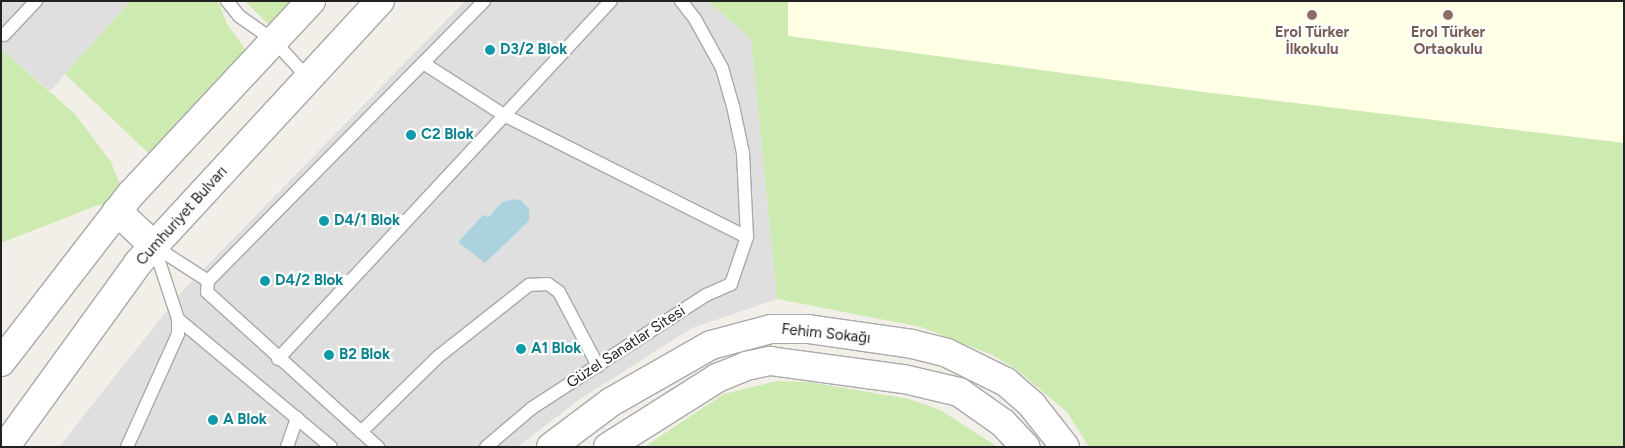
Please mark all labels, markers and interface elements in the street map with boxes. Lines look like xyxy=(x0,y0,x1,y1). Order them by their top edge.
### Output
marker: Erol Türker İlkokulu xyxy=(1306,9,1318,21)
marker: Erol Türker Ortaokulu xyxy=(1442,9,1454,21)
place label: Erol Türker İlkokulu xyxy=(1275,23,1349,58)
place label: Erol Türker Ortaokulu xyxy=(1411,23,1485,58)
place label: D3/2 Blok xyxy=(500,41,567,59)
marker: D3/2 Blok xyxy=(484,44,496,56)
place label: C2 Blok xyxy=(421,126,474,144)
marker: C2 Blok xyxy=(405,129,417,141)
street label: Cumhuriyet Bulvarı xyxy=(133,163,231,269)
place label: D4/1 Blok xyxy=(334,212,400,230)
marker: D4/1 Blok xyxy=(318,215,330,227)
place label: D4/2 Blok xyxy=(275,272,343,290)
marker: D4/2 Blok xyxy=(259,275,271,287)
street label: Güzel Sanatlar Sitesi xyxy=(563,302,689,392)
street label: Fehim Sokağı xyxy=(781,320,871,348)
place label: A1 Blok xyxy=(531,340,581,358)
marker: A1 Blok xyxy=(515,343,527,355)
place label: B2 Blok xyxy=(339,346,390,364)
marker: B2 Blok xyxy=(323,349,335,361)
place label: A Blok xyxy=(223,411,267,429)
marker: A Blok xyxy=(207,414,219,426)

